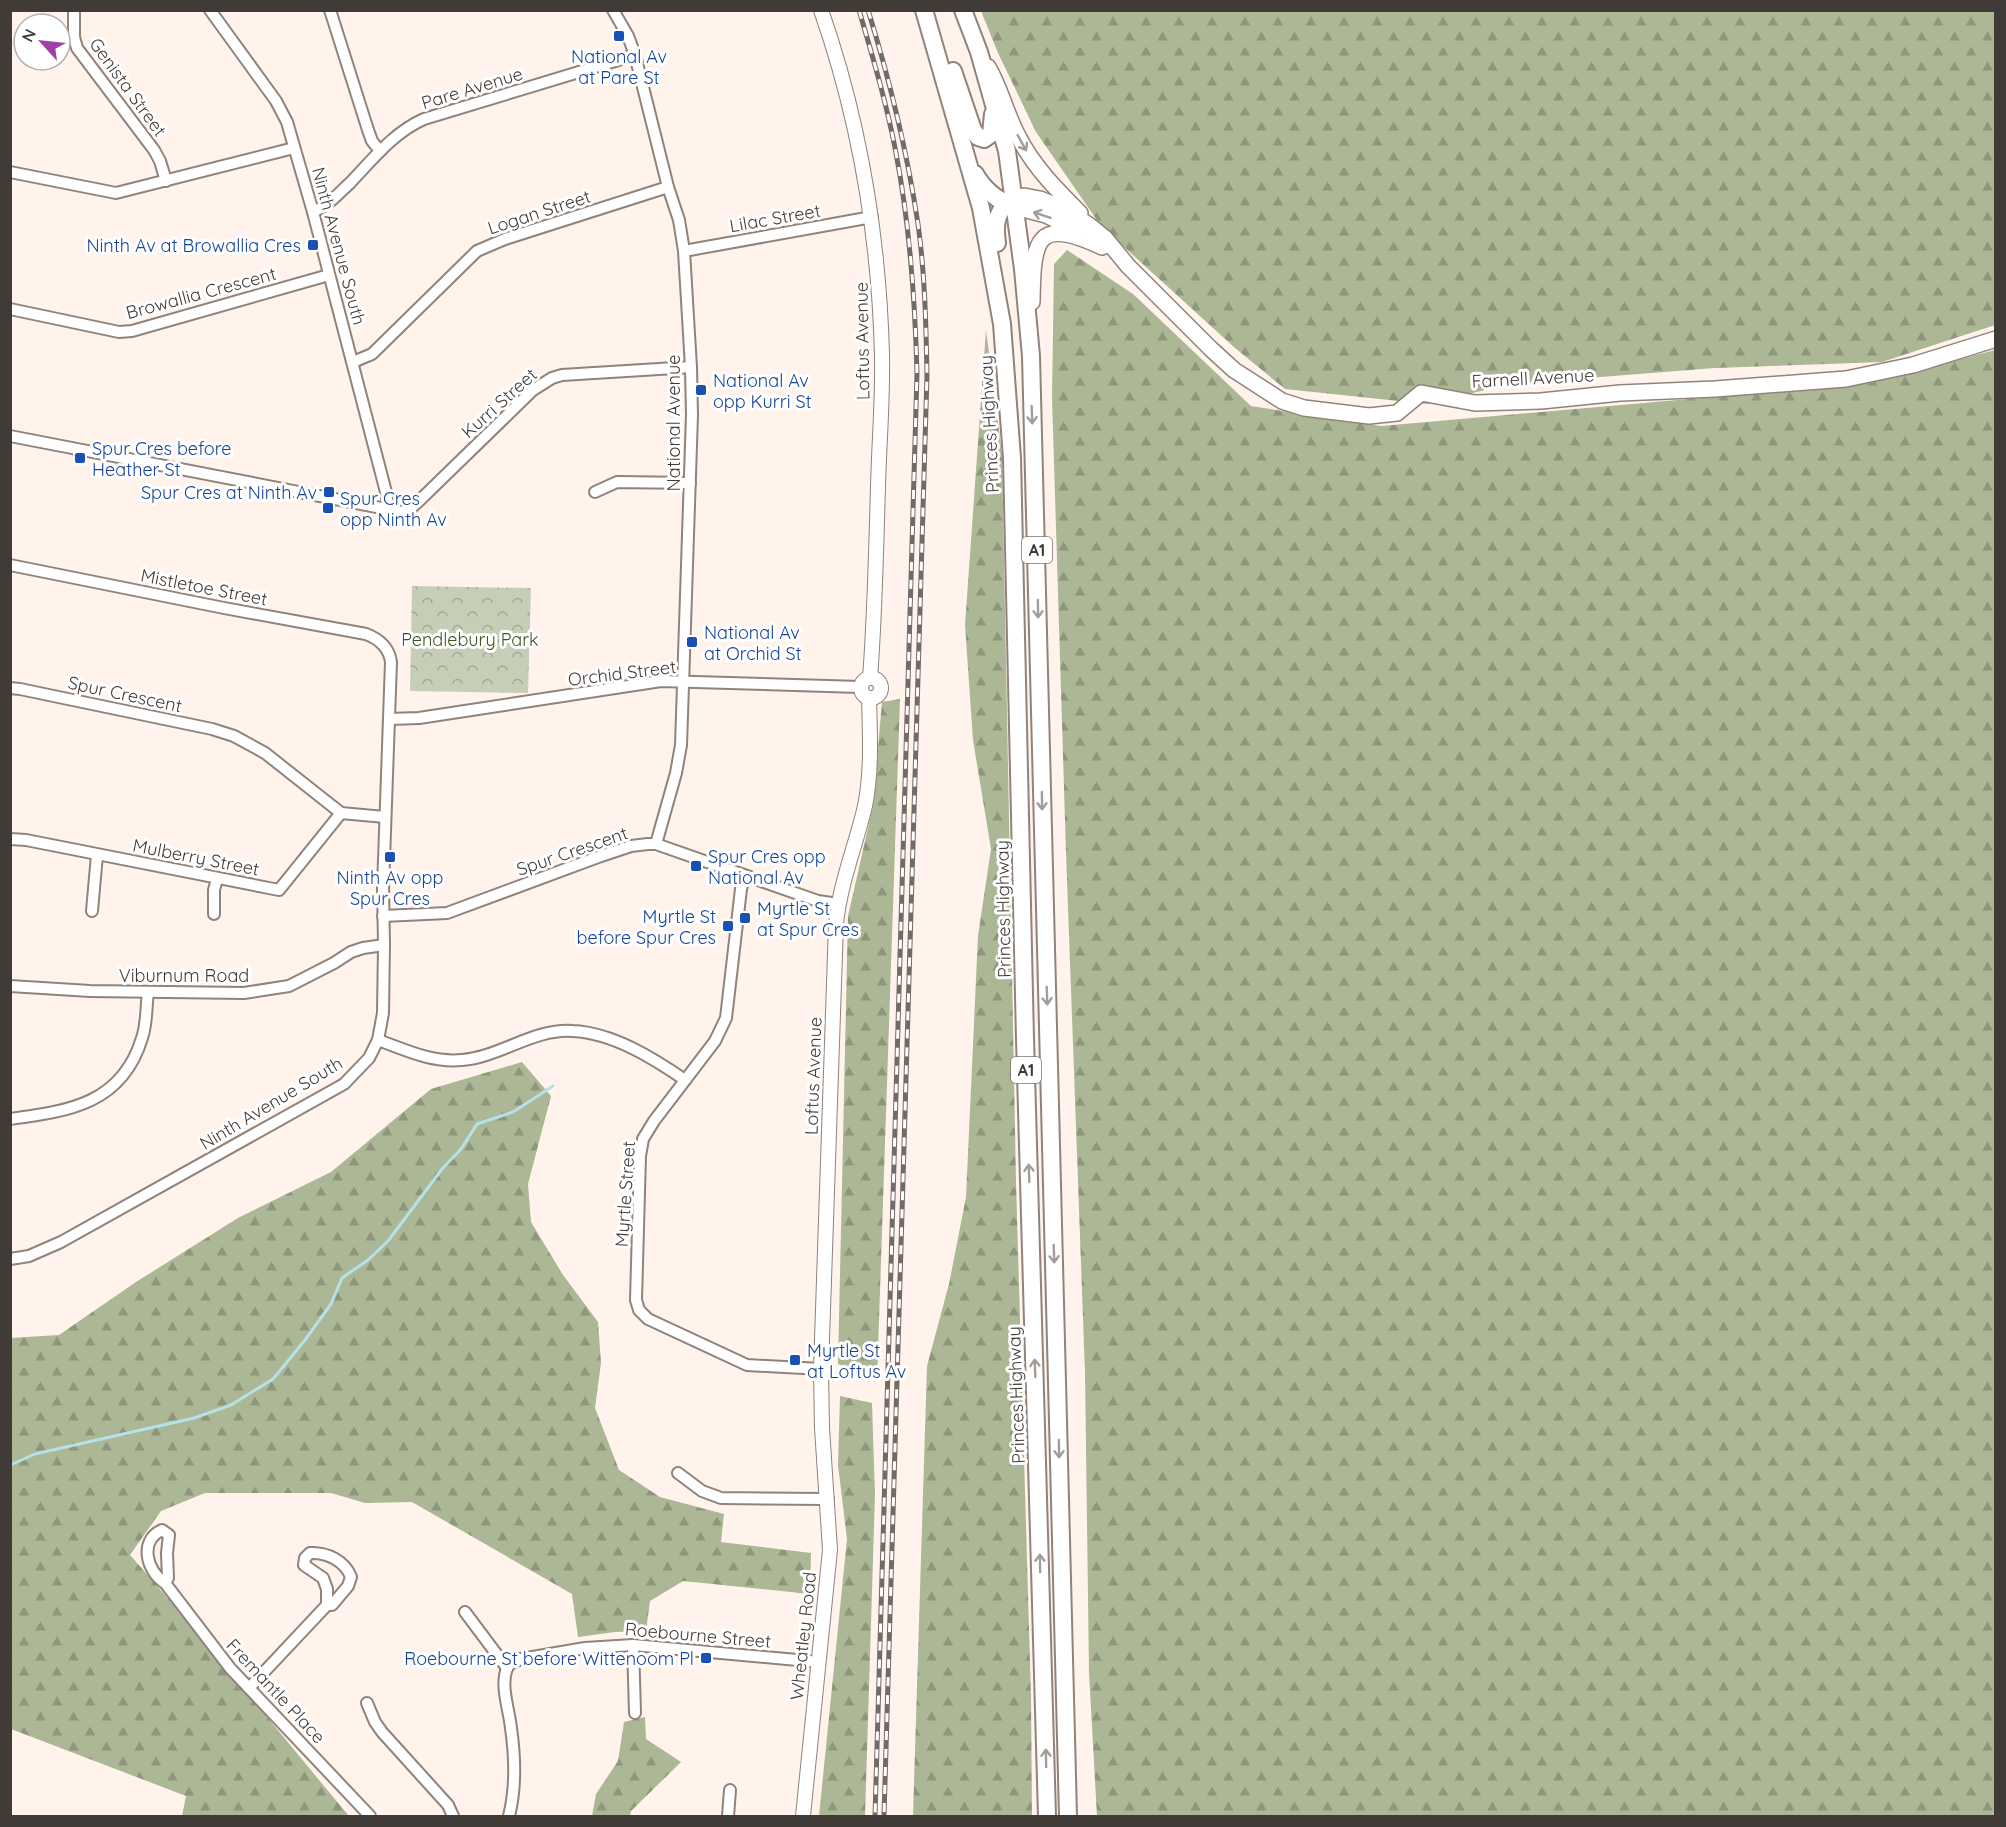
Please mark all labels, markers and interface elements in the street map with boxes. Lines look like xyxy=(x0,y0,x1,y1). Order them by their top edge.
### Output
north arrow xyxy=(12,12,72,72)
text: N xyxy=(17,25,40,45)
marker: National Av at Pare St xyxy=(612,29,626,43)
street label: Genista Street xyxy=(84,33,172,141)
place label: National Av at Pare St xyxy=(571,45,667,89)
street label: Pare Avenue xyxy=(419,62,525,114)
one-way arrow xyxy=(1016,134,1028,151)
street label: Ninth Avenue South xyxy=(307,164,371,328)
street label: Logan Street xyxy=(485,185,593,239)
street label: Lilac Street xyxy=(728,199,822,237)
one-way arrow xyxy=(1033,209,1052,220)
place label: Ninth Av at Browallia Cres xyxy=(86,234,301,257)
marker: Ninth Av at Browallia Cres xyxy=(306,238,320,252)
street label: Browallia Crescent xyxy=(123,262,279,324)
street label: Loftus Avenue xyxy=(849,282,875,400)
street label: National Avenue xyxy=(662,355,685,491)
street label: Princes Highway xyxy=(974,355,1004,493)
street label: Kurri Street xyxy=(456,363,542,443)
street label: Farnell Avenue xyxy=(1471,363,1595,393)
place label: National Av opp Kurri St xyxy=(713,369,812,413)
marker: National Av opp Kurri St xyxy=(694,383,708,397)
one-way arrow xyxy=(1027,404,1038,424)
place label: Spur Cres before Heather St xyxy=(92,437,231,481)
marker: Spur Cres before Heather St xyxy=(73,451,87,465)
place label: Spur Cres at Ninth Av xyxy=(141,481,317,504)
marker: Spur Cres at Ninth Av xyxy=(322,485,336,499)
place label: Spur Cres opp Ninth Av xyxy=(340,487,447,531)
marker: Spur Cres opp Ninth Av xyxy=(321,501,335,515)
road number: A1 xyxy=(1022,537,1052,563)
street label: Mistletoe Street xyxy=(139,563,269,611)
one-way arrow xyxy=(1032,599,1043,619)
place label: National Av at Orchid St xyxy=(704,621,802,665)
park label: Pendlebury Park xyxy=(401,628,539,651)
marker: National Av at Orchid St xyxy=(685,635,699,649)
street label: Orchid Street xyxy=(567,655,677,691)
street label: Spur Crescent xyxy=(66,671,184,717)
one-way arrow xyxy=(1037,791,1048,811)
street label: Spur Crescent xyxy=(513,821,631,881)
street label: Mulberry Street xyxy=(131,833,261,881)
street label: Princes Highway xyxy=(990,840,1016,978)
place label: Spur Cres opp National Av xyxy=(708,845,826,889)
marker: Ninth Av opp Spur Cres xyxy=(383,850,397,864)
marker: Spur Cres opp National Av xyxy=(689,859,703,873)
place label: Ninth Av opp Spur Cres xyxy=(337,866,444,910)
place label: Myrtle St at Spur Cres xyxy=(757,897,859,941)
place label: Myrtle St before Spur Cres xyxy=(577,905,716,949)
marker: Myrtle St at Spur Cres xyxy=(738,911,752,925)
marker: Myrtle St before Spur Cres xyxy=(721,919,735,933)
street label: Viburnum Road xyxy=(119,964,249,987)
one-way arrow xyxy=(1041,986,1053,1006)
street label: Loftus Avenue xyxy=(799,1017,827,1135)
street label: Ninth Avenue South xyxy=(195,1051,347,1155)
road number: A1 xyxy=(1011,1057,1041,1083)
street label: Myrtle Street xyxy=(610,1140,640,1248)
one-way arrow xyxy=(1023,1164,1035,1184)
one-way arrow xyxy=(1048,1244,1059,1264)
street label: Princes Highway xyxy=(1002,1326,1030,1464)
place label: Myrtle St at Loftus Av xyxy=(807,1339,906,1383)
marker: Myrtle St at Loftus Av xyxy=(788,1353,802,1367)
one-way arrow xyxy=(1029,1359,1040,1379)
one-way arrow xyxy=(1053,1439,1064,1459)
one-way arrow xyxy=(1034,1554,1046,1574)
street label: Wheatley Road xyxy=(785,1571,821,1701)
street label: Roebourne Street xyxy=(624,1617,772,1653)
street label: Fremantle Place xyxy=(222,1634,330,1748)
place label: Roebourne St before Wittenoom Pl xyxy=(404,1647,694,1670)
marker: Roebourne St before Wittenoom Pl xyxy=(699,1651,713,1665)
one-way arrow xyxy=(1040,1749,1051,1769)

